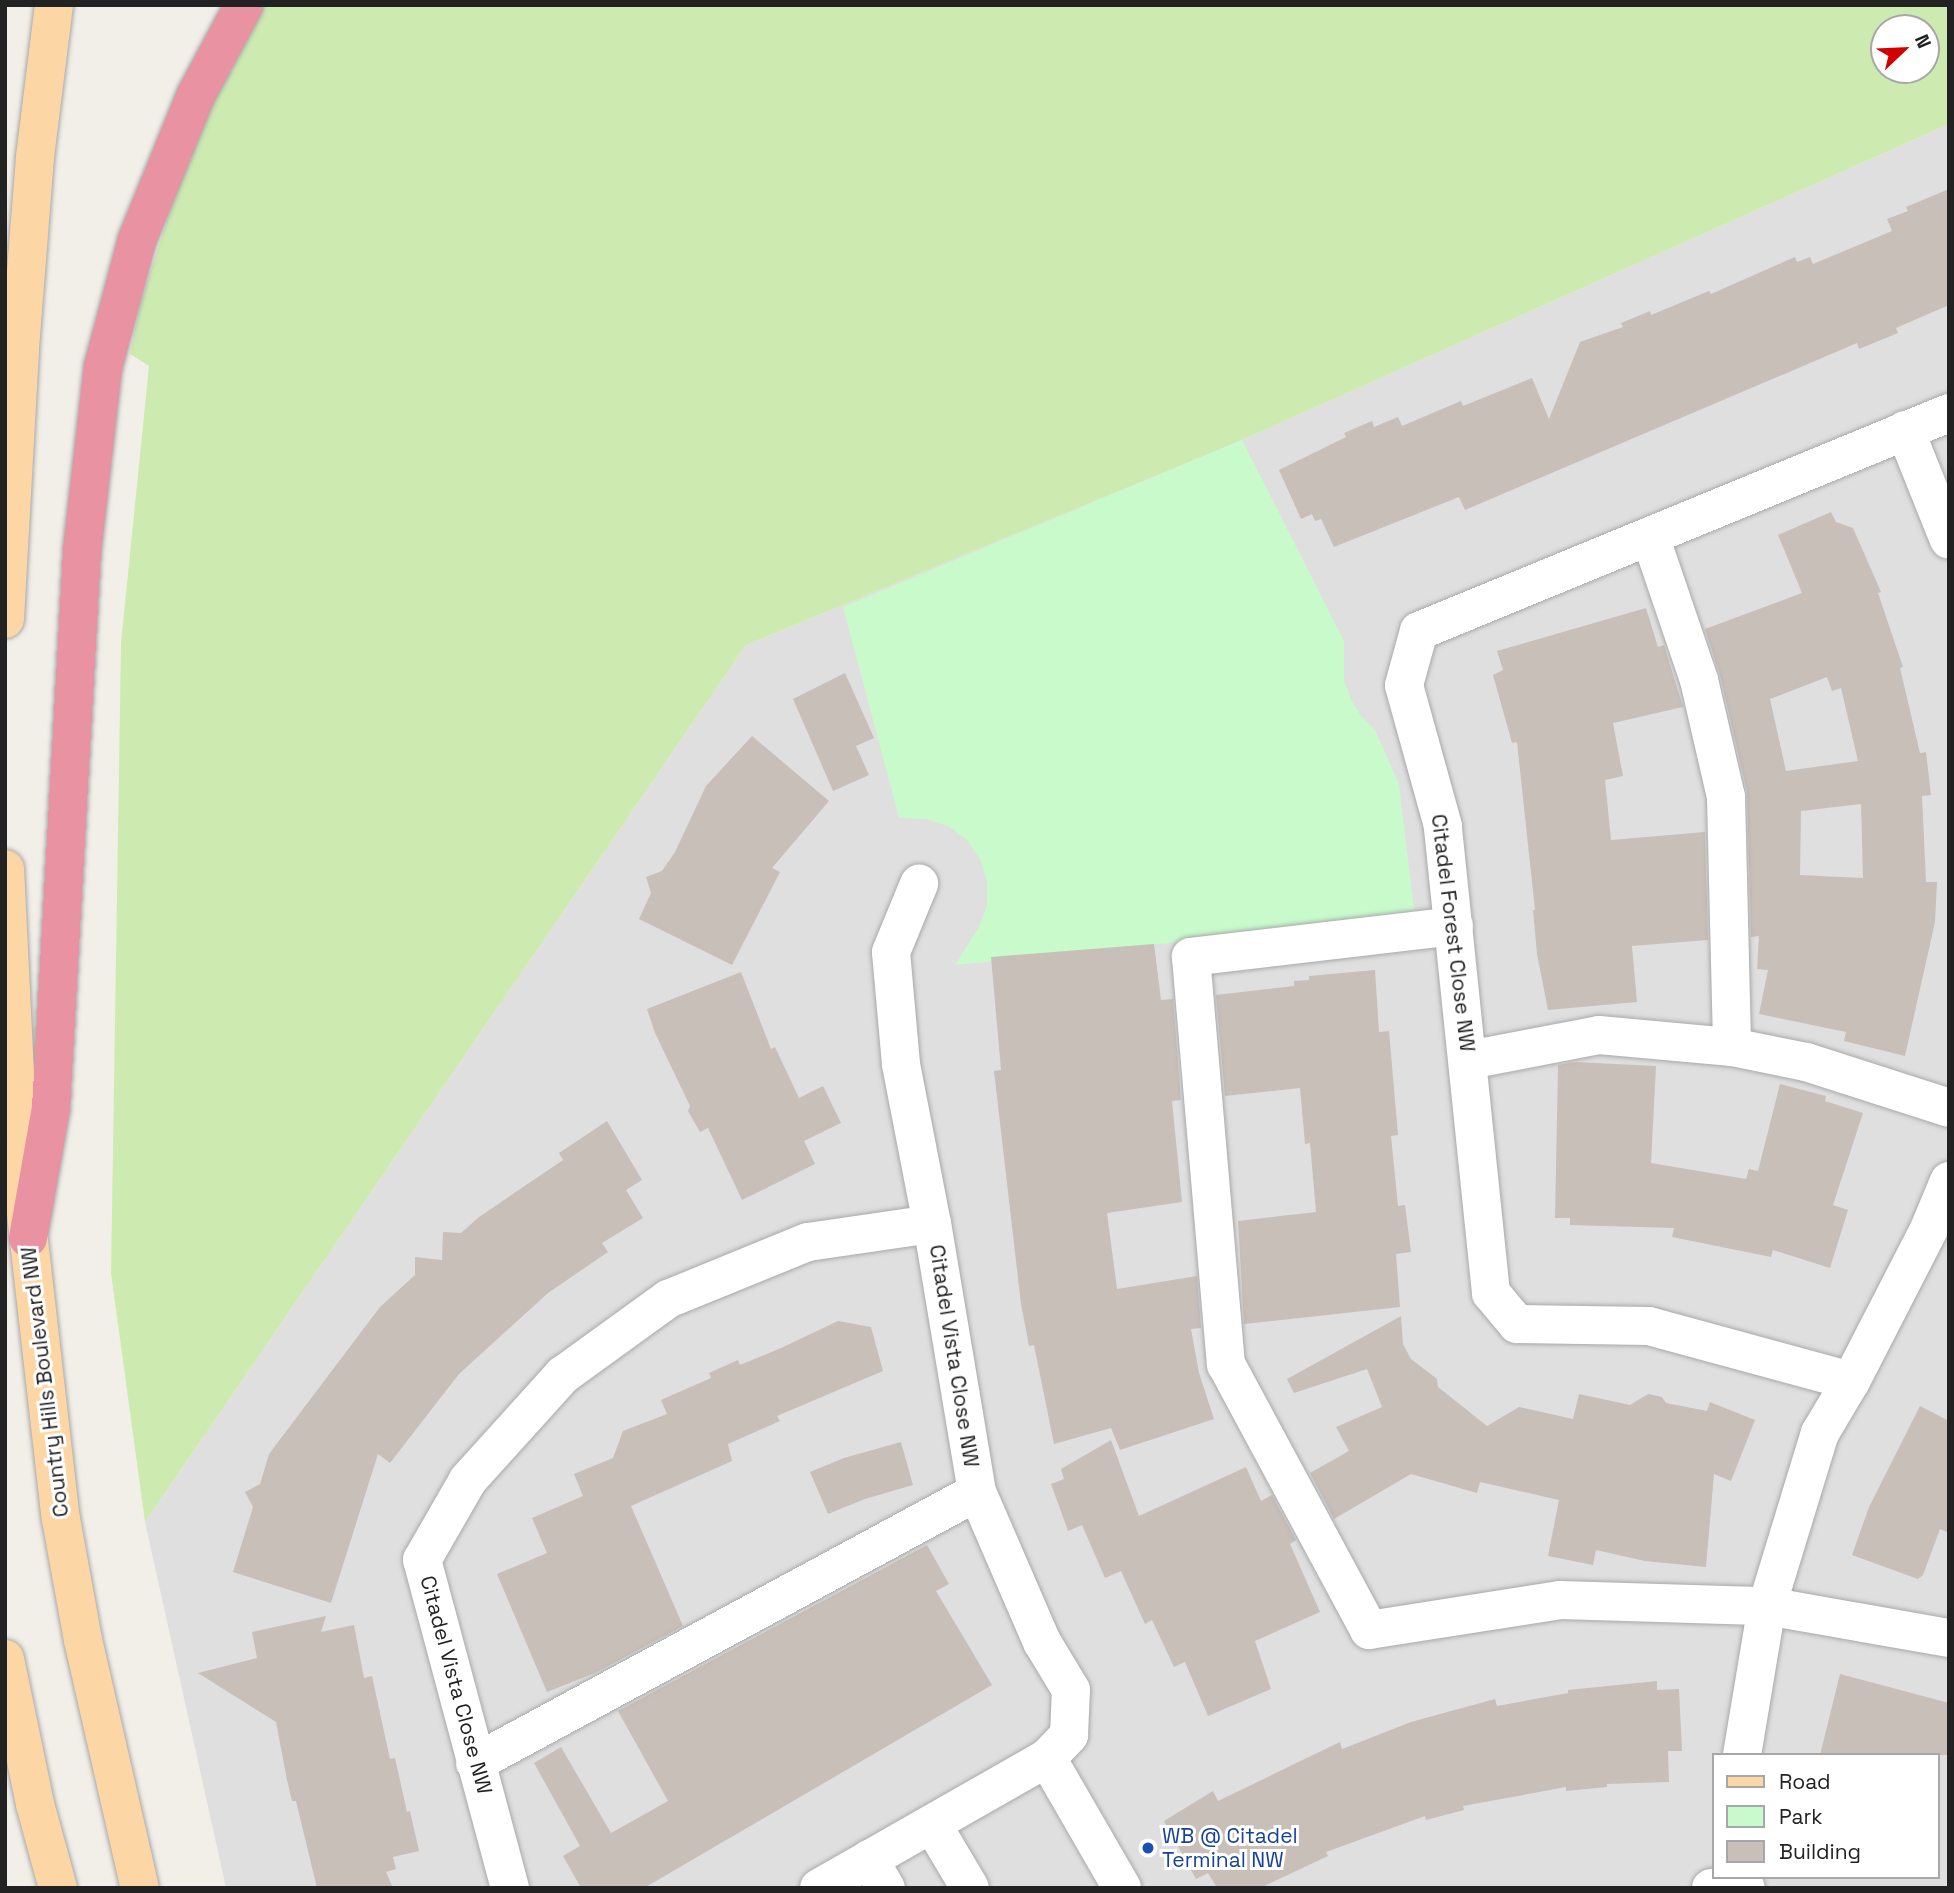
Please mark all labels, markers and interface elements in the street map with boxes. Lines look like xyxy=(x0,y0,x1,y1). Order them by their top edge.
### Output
north arrow xyxy=(1870,14,1940,84)
text: N xyxy=(1909,31,1937,52)
street label: Citadel Forest Close NW xyxy=(1426,813,1480,1053)
street label: Citadel Vista Close NW xyxy=(924,1243,984,1469)
street label: Country Hills Boulevard NW xyxy=(16,1245,74,1519)
street label: Citadel Vista Close NW xyxy=(415,1573,497,1797)
legend xyxy=(1713,1753,1940,1879)
text: Road xyxy=(1779,1768,1831,1795)
text: Park xyxy=(1779,1803,1823,1830)
place label: WB @ Citadel Terminal NW xyxy=(1162,1823,1298,1873)
text: Building xyxy=(1779,1838,1861,1865)
marker: WB @ Citadel Terminal NW xyxy=(1140,1840,1156,1856)

